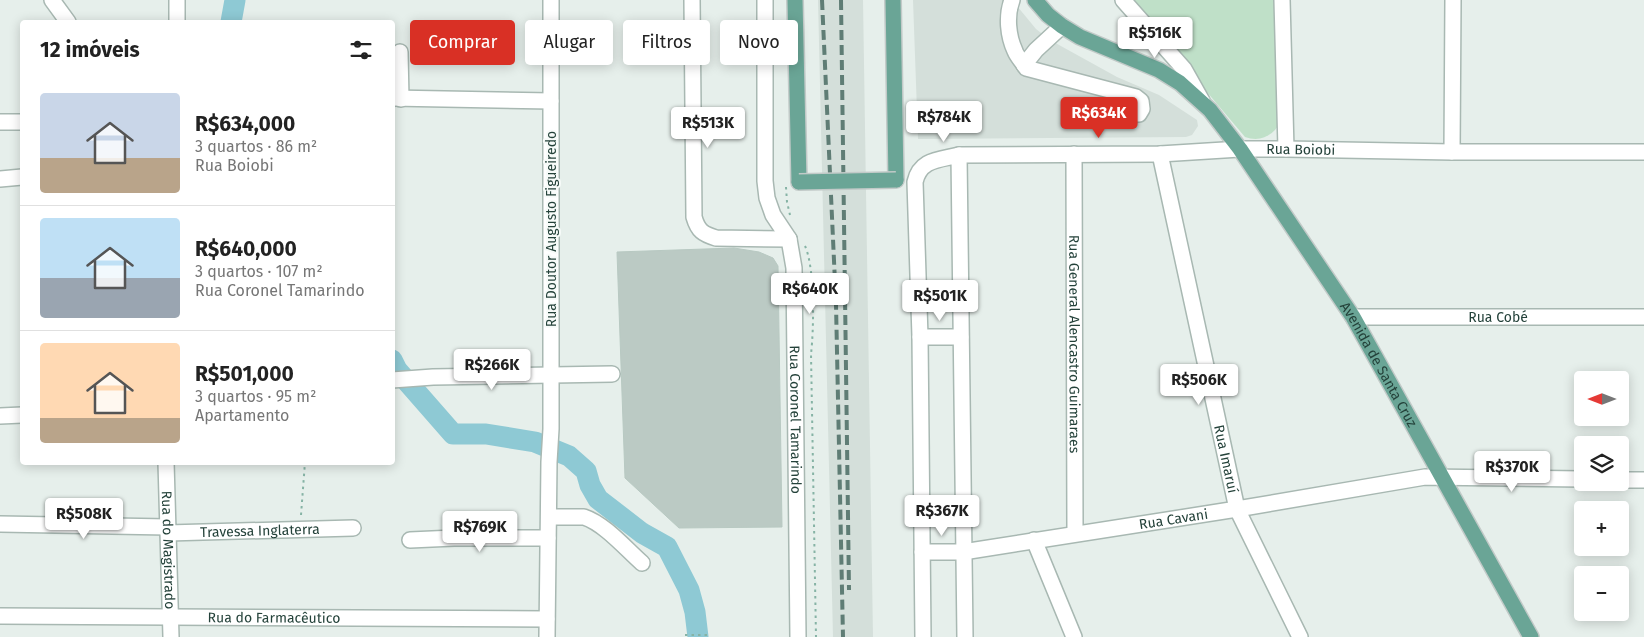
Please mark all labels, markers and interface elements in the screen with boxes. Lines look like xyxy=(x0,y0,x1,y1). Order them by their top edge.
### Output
pin: R$516K xyxy=(1114,17,1196,59)
chip: Comprar xyxy=(410,20,515,65)
chip: Alugar xyxy=(525,20,613,65)
chip: Filtros xyxy=(623,20,710,65)
chip: Novo xyxy=(720,20,798,65)
text: R$516K xyxy=(1129,23,1181,42)
icon: filters xyxy=(347,36,375,64)
text: 12 imóveis xyxy=(40,37,140,63)
pin: R$634K xyxy=(1058,96,1140,139)
pin: R$784K xyxy=(903,100,985,143)
text: R$634K xyxy=(1072,103,1126,122)
pin: R$513K xyxy=(667,106,749,149)
text: R$784K xyxy=(917,107,971,126)
text: R$634,000 xyxy=(195,111,295,137)
icon: home xyxy=(80,113,140,173)
text: R$513K xyxy=(682,113,734,132)
street label: Rua Doutor Augusto Figueiredo xyxy=(543,131,560,327)
text: 3 quartos · 86 m² xyxy=(195,137,317,156)
street label: Rua Boiobi xyxy=(1266,140,1336,158)
text: Rua Boiobi xyxy=(195,156,274,175)
street label: Rua General Alencastro Guimaraes xyxy=(1066,235,1083,454)
text: R$640,000 xyxy=(195,236,297,262)
icon: home xyxy=(80,238,140,298)
text: 3 quartos · 107 m² xyxy=(195,262,323,281)
pin: R$640K xyxy=(769,272,851,315)
text: R$640K xyxy=(782,279,838,298)
pin: R$501K xyxy=(899,280,981,322)
text: Rua Coronel Tamarindo xyxy=(195,281,365,300)
text: R$501K xyxy=(913,286,967,305)
street label: Avenida de Santa Cruz xyxy=(1337,298,1421,430)
street label: Rua Cobé xyxy=(1468,309,1528,326)
street label: Rua Coronel Tamarindo xyxy=(786,345,805,494)
pin: R$266K xyxy=(451,348,533,391)
text: R$266K xyxy=(465,355,519,374)
text: R$501,000 xyxy=(195,361,294,387)
icon: home xyxy=(80,363,140,423)
pin: R$506K xyxy=(1158,364,1240,406)
text: R$506K xyxy=(1171,370,1227,389)
north arrow xyxy=(1574,371,1629,426)
map controls xyxy=(1574,371,1629,621)
text: 3 quartos · 95 m² xyxy=(195,387,316,406)
text: Apartamento xyxy=(195,406,289,425)
street label: Rua Imaruí xyxy=(1210,423,1242,495)
button: layers xyxy=(1574,436,1629,491)
pin: R$370K xyxy=(1471,450,1553,493)
text: R$370K xyxy=(1485,457,1539,476)
street label: Rua do Magistrado xyxy=(158,490,179,609)
pin: R$367K xyxy=(901,494,983,537)
pin: R$508K xyxy=(43,498,125,540)
text: R$367K xyxy=(915,501,969,520)
button: + xyxy=(1574,501,1629,556)
text: R$508K xyxy=(56,504,112,523)
street label: Rua Cavani xyxy=(1138,505,1209,533)
pin: R$769K xyxy=(439,510,521,553)
text: R$769K xyxy=(453,517,507,536)
street label: Travessa Inglaterra xyxy=(200,520,320,541)
button: − xyxy=(1574,566,1629,621)
street label: Rua do Farmacêutico xyxy=(208,609,340,626)

